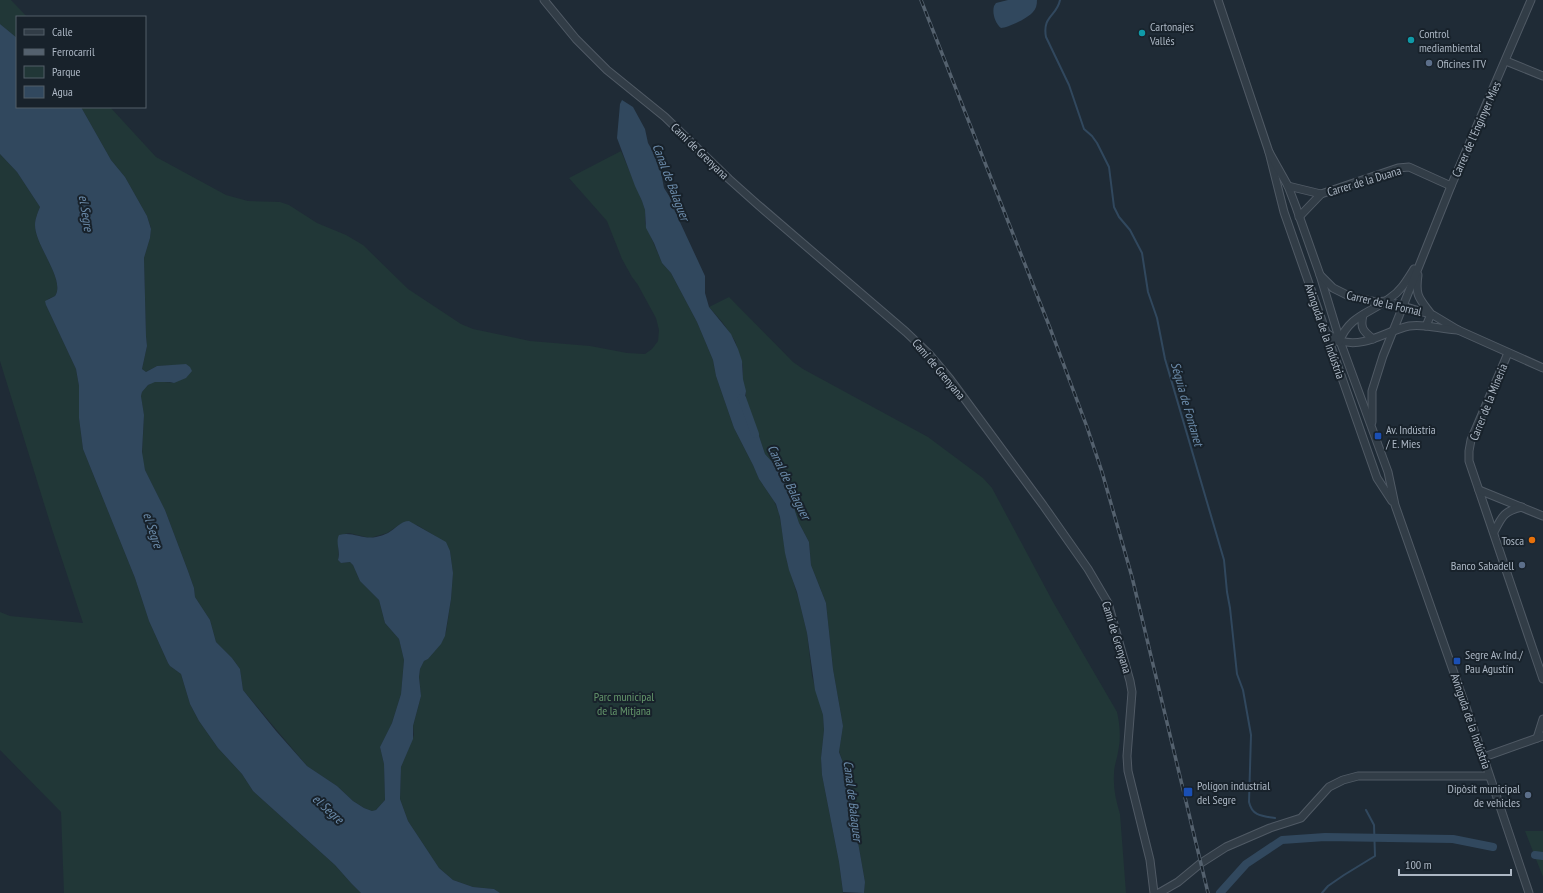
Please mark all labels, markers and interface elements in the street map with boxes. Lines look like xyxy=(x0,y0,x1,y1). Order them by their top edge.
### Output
legend xyxy=(16,16,146,108)
place label: Cartonajes Vallés xyxy=(1149,19,1194,48)
text: Calle xyxy=(52,24,73,39)
place label: Control mediambiental xyxy=(1419,26,1481,55)
marker: Cartonajes Vallés xyxy=(1137,28,1147,38)
marker: Control mediambiental xyxy=(1406,35,1416,45)
text: Ferrocarril xyxy=(52,44,95,59)
place label: Oficines ITV xyxy=(1437,56,1487,71)
marker: Oficines ITV xyxy=(1424,58,1434,68)
text: Parque xyxy=(52,64,81,79)
street label: Carrer de l'Enginyer Mies xyxy=(1448,79,1504,179)
text: Agua xyxy=(52,84,73,99)
street label: Camí de Grenyana xyxy=(668,120,732,182)
water label: Canal de Balaguer xyxy=(649,141,694,225)
street label: Carrer de la Duana xyxy=(1325,163,1403,199)
water label: el Segre xyxy=(75,194,98,234)
street label: Avinguda de la Indústria xyxy=(1302,281,1348,381)
street label: Carrer de la Fornal xyxy=(1345,287,1423,319)
street label: Camí de Grenyana xyxy=(909,336,969,403)
water label: Séquia de Fontanet xyxy=(1167,360,1208,449)
street label: Carrer de la Mineria xyxy=(1466,361,1510,443)
place label: Av. Indústria / E. Mies xyxy=(1385,422,1436,451)
marker: Av. Indústria / E. Mies xyxy=(1373,431,1383,441)
water label: Canal de Balaguer xyxy=(764,442,815,524)
water label: el Segre xyxy=(139,510,167,552)
place label: Tosca xyxy=(1502,533,1524,548)
marker: Tosca xyxy=(1527,535,1537,545)
place label: Banco Sabadell xyxy=(1451,558,1514,573)
marker: Banco Sabadell xyxy=(1517,560,1527,570)
street label: Camí de Grenyana xyxy=(1099,599,1135,675)
place label: Segre Av. Ind./ Pau Agustín xyxy=(1465,647,1523,676)
marker: Segre Av. Ind./ Pau Agustín xyxy=(1452,656,1462,666)
street label: Avinguda de la Indústria xyxy=(1448,671,1494,771)
park label: Parc municipal de la Mitjana xyxy=(594,689,654,718)
water label: Canal de Balaguer xyxy=(840,760,867,845)
place label: Polígon industrial del Segre xyxy=(1197,778,1270,807)
place label: Dipòsit municipal de vehicles xyxy=(1448,781,1520,810)
marker: Polígon industrial del Segre xyxy=(1182,786,1194,798)
water label: el Segre xyxy=(309,790,348,829)
marker: Dipòsit municipal de vehicles xyxy=(1523,790,1533,800)
scale bar xyxy=(1399,851,1511,877)
text: 100 m xyxy=(1405,857,1432,872)

